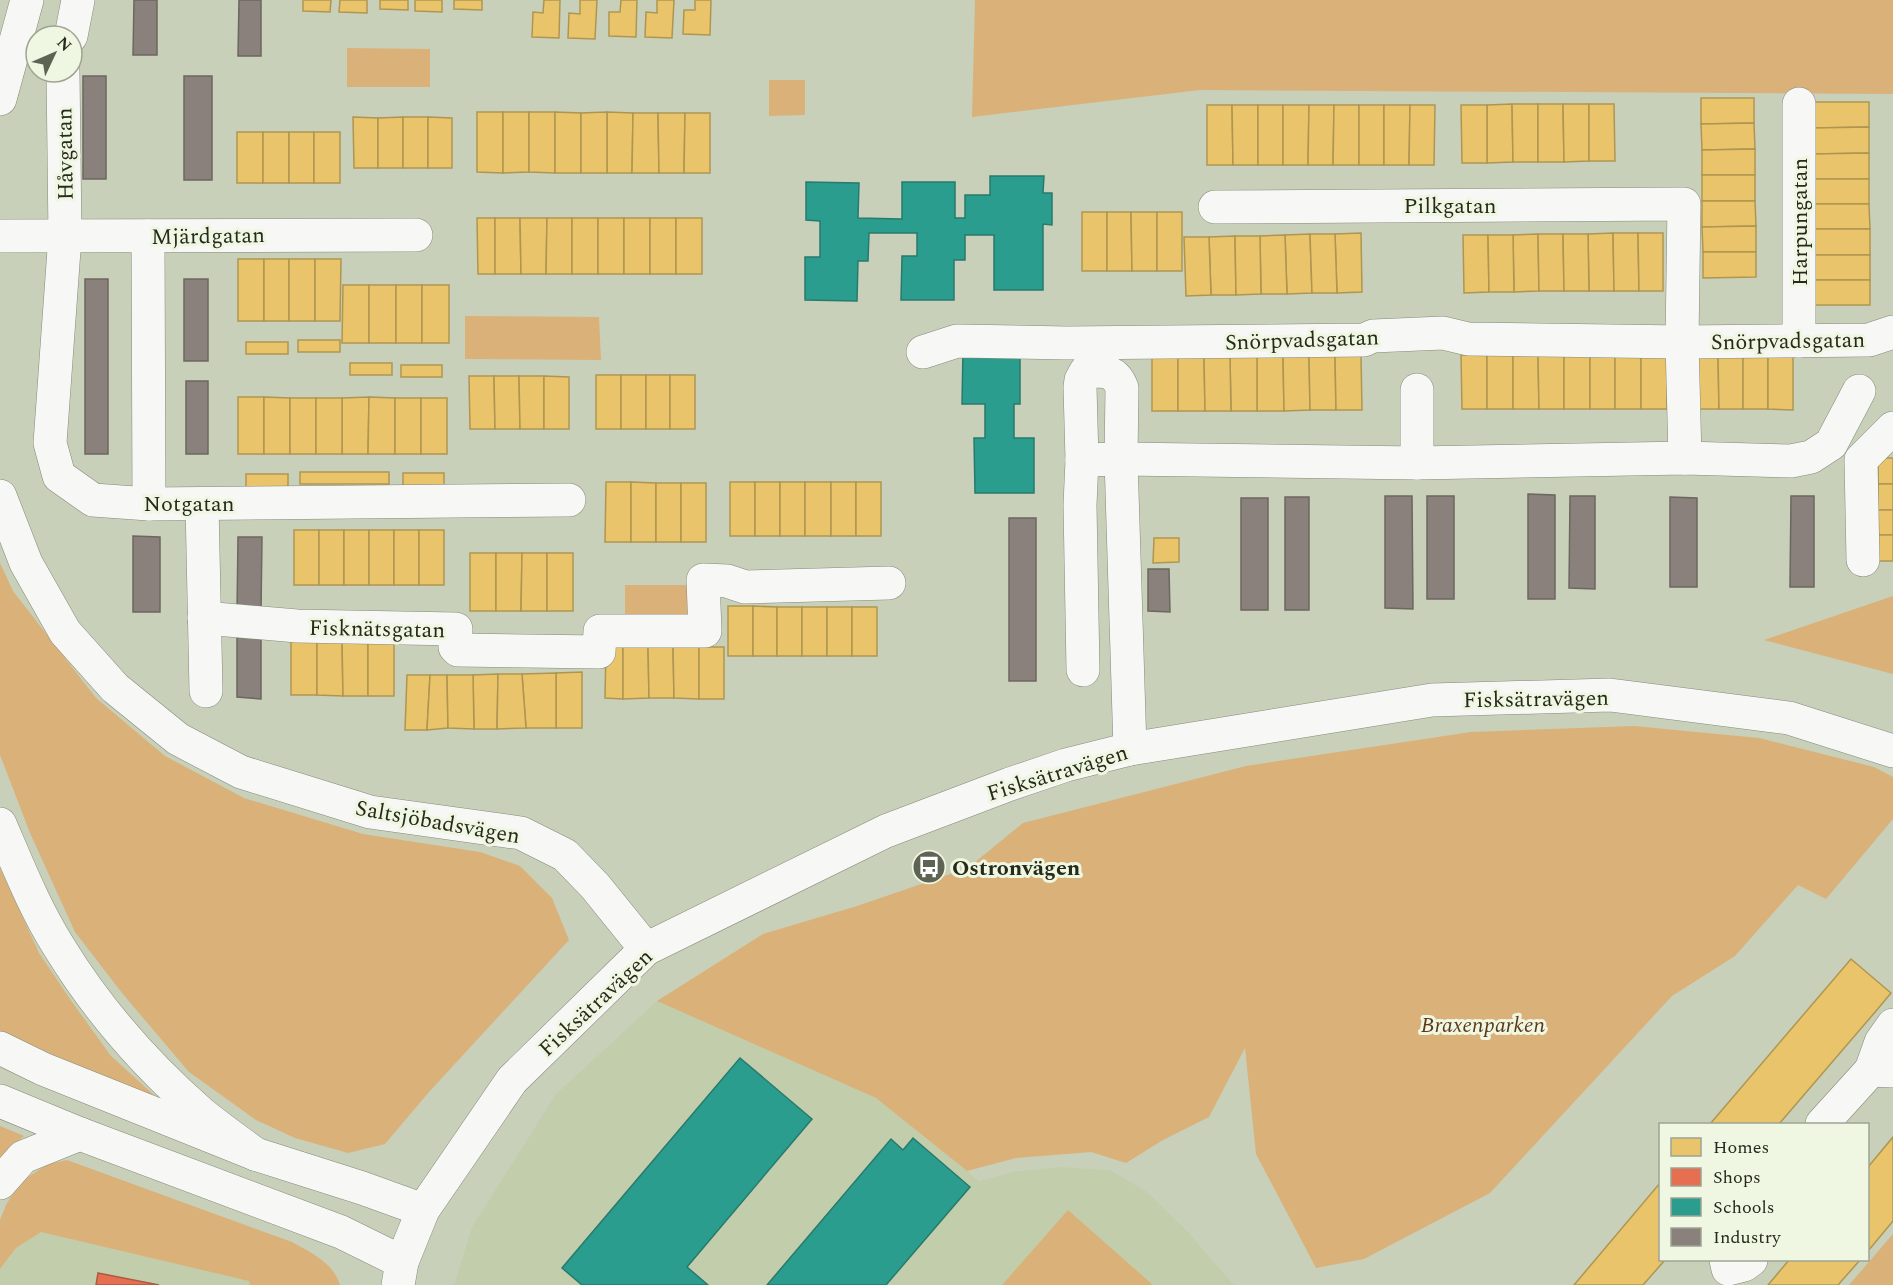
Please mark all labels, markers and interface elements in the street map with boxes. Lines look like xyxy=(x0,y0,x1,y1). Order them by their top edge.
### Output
north arrow xyxy=(24,24,84,84)
text: N xyxy=(51,31,77,57)
street label: Håvgatan xyxy=(48,107,83,201)
street label: Harpungatan xyxy=(1784,158,1817,286)
street label: Pilkgatan xyxy=(1404,190,1496,223)
street label: Mjärdgatan xyxy=(151,219,265,254)
street label: Snörpvadsgatan xyxy=(1224,321,1380,360)
street label: Snörpvadsgatan xyxy=(1711,324,1865,359)
street label: Notgatan xyxy=(143,488,235,521)
street label: Fisknätsgatan xyxy=(309,612,445,647)
street label: Fisksätravägen xyxy=(1463,682,1609,717)
street label: Fisksätravägen xyxy=(983,736,1132,811)
street label: Saltsjöbadsvägen xyxy=(353,792,523,853)
bus stop icon: Ostronvägen xyxy=(911,849,947,885)
place label: Ostronvägen xyxy=(952,852,1081,885)
street label: Fisksätravägen xyxy=(531,941,661,1065)
park label: Braxenparken xyxy=(1421,1009,1545,1042)
legend xyxy=(1659,1123,1869,1261)
text: Homes xyxy=(1713,1134,1769,1161)
text: Shops xyxy=(1713,1164,1761,1191)
text: Schools xyxy=(1713,1194,1775,1221)
text: Industry xyxy=(1713,1224,1782,1251)

